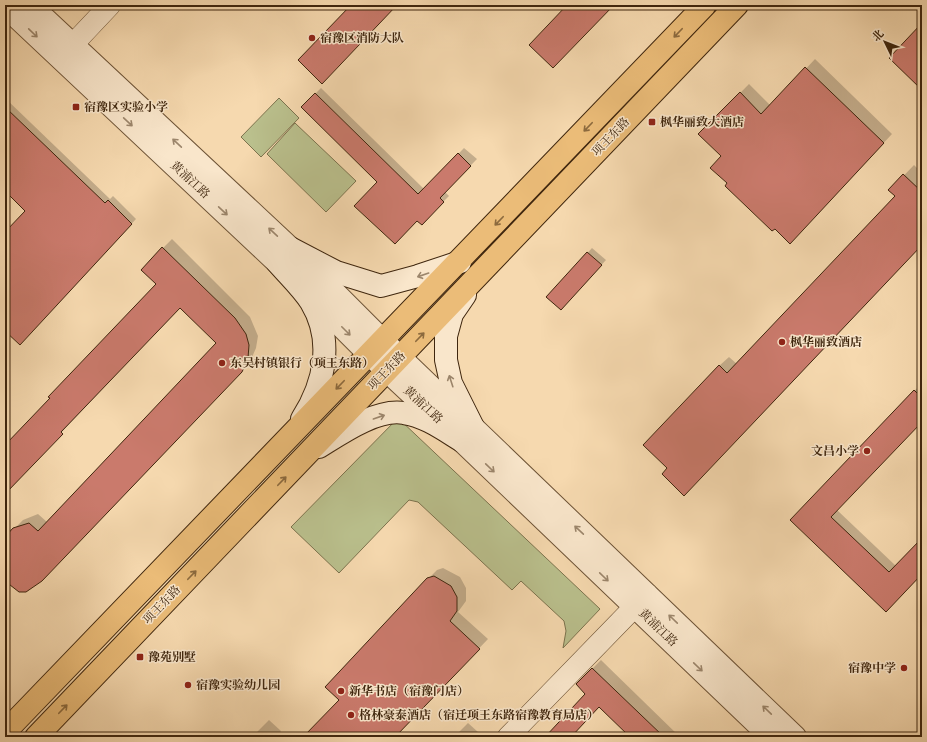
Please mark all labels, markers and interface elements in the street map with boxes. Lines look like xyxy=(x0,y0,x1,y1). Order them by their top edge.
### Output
north arrow xyxy=(865,22,905,62)
text: 北 xyxy=(870,27,887,45)
one-way arrow xyxy=(28,28,38,38)
one-way arrow xyxy=(674,28,683,38)
place label: 宿豫区消防大队 xyxy=(320,31,404,46)
marker: 宿豫区消防大队 xyxy=(307,33,317,43)
place label: 宿豫区实验小学 xyxy=(84,100,168,115)
marker: 宿豫区实验小学 xyxy=(71,102,81,112)
street label: 项王东路 xyxy=(589,115,633,159)
place label: 枫华丽致大酒店 xyxy=(660,115,744,130)
one-way arrow xyxy=(123,117,133,127)
marker: 枫华丽致大酒店 xyxy=(647,117,657,127)
one-way arrow xyxy=(584,122,593,132)
one-way arrow xyxy=(173,139,183,148)
street label: 黄浦江路 xyxy=(167,158,213,202)
one-way arrow xyxy=(218,206,228,216)
one-way arrow xyxy=(494,216,503,226)
one-way arrow xyxy=(268,228,278,237)
one-way arrow xyxy=(417,271,429,279)
one-way arrow xyxy=(341,326,351,336)
one-way arrow xyxy=(415,332,425,342)
place label: 枫华丽致酒店 xyxy=(790,335,862,350)
marker: 枫华丽致酒店 xyxy=(777,337,787,347)
street label: 项王东路 xyxy=(365,349,409,393)
place label: 东吴村镇银行（项王东路） xyxy=(230,356,374,371)
marker: 东吴村镇银行（项王东路） xyxy=(217,358,227,368)
one-way arrow xyxy=(447,375,454,388)
one-way arrow xyxy=(335,380,345,390)
street label: 黄浦江路 xyxy=(400,383,446,427)
one-way arrow xyxy=(372,412,384,420)
place label: 文昌小学 xyxy=(811,444,859,459)
marker: 文昌小学 xyxy=(862,446,872,456)
one-way arrow xyxy=(485,463,495,473)
one-way arrow xyxy=(277,476,287,486)
one-way arrow xyxy=(574,525,584,534)
one-way arrow xyxy=(187,570,197,580)
one-way arrow xyxy=(599,572,609,582)
street label: 项王东路 xyxy=(140,583,184,627)
street label: 黄浦江路 xyxy=(636,606,680,650)
one-way arrow xyxy=(668,615,678,624)
place label: 豫苑别墅 xyxy=(148,650,196,665)
marker: 豫苑别墅 xyxy=(135,652,145,662)
place label: 宿豫中学 xyxy=(848,661,896,676)
one-way arrow xyxy=(693,662,703,672)
marker: 宿豫中学 xyxy=(899,663,909,673)
place label: 宿豫实验幼儿园 xyxy=(196,678,280,693)
marker: 宿豫实验幼儿园 xyxy=(183,680,193,690)
place label: 新华书店（宿豫门店） xyxy=(349,684,469,699)
marker: 新华书店（宿豫门店） xyxy=(336,686,346,696)
one-way arrow xyxy=(58,704,68,714)
one-way arrow xyxy=(762,705,772,715)
place label: 格林豪泰酒店（宿迁项王东路宿豫教育局店） xyxy=(359,708,599,723)
marker: 格林豪泰酒店（宿迁项王东路宿豫教育局店） xyxy=(346,710,356,720)

